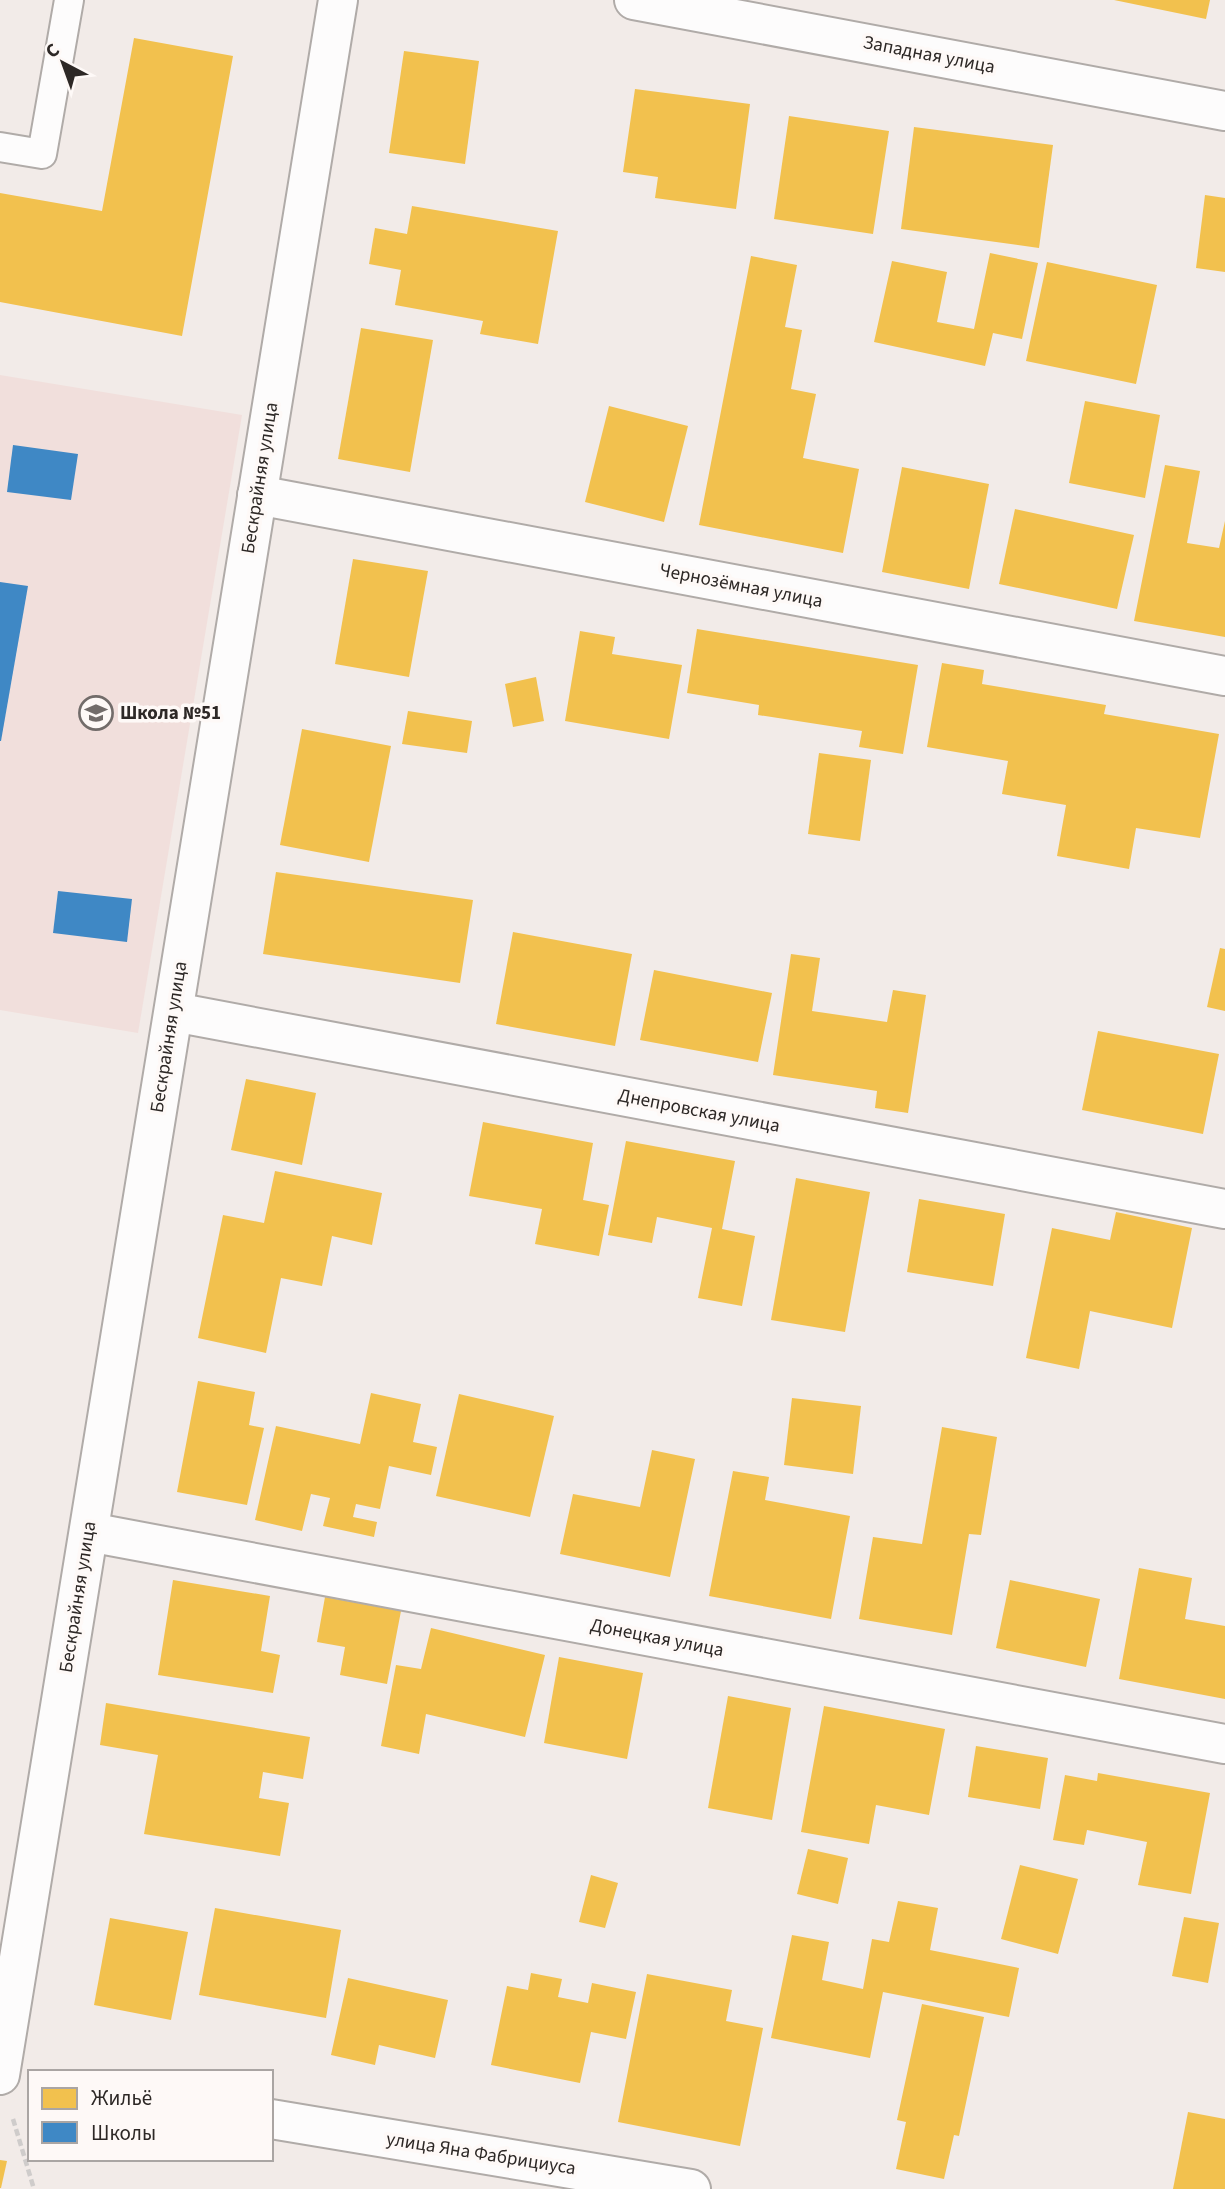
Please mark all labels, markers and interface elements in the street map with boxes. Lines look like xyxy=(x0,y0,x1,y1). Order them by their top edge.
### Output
north arrow xyxy=(28,28,98,98)
street label: Западная улица xyxy=(861,29,997,81)
text: С xyxy=(40,37,66,65)
street label: Бескрайняя улица xyxy=(235,400,285,556)
street label: Чернозёмная улица xyxy=(657,557,825,615)
school or university icon: Школа №51 xyxy=(77,694,115,732)
place label: Школа №51 xyxy=(120,700,221,727)
street label: Бескрайняя улица xyxy=(144,959,194,1115)
street label: Днепровская улица xyxy=(616,1082,782,1140)
street label: Бескрайняя улица xyxy=(53,1519,103,1675)
street label: Донецкая улица xyxy=(588,1612,726,1664)
legend xyxy=(28,2070,273,2161)
text: Жильё xyxy=(91,2083,152,2113)
text: Школы xyxy=(91,2118,156,2148)
street label: улица Яна Фабрициуса xyxy=(384,2126,578,2182)

